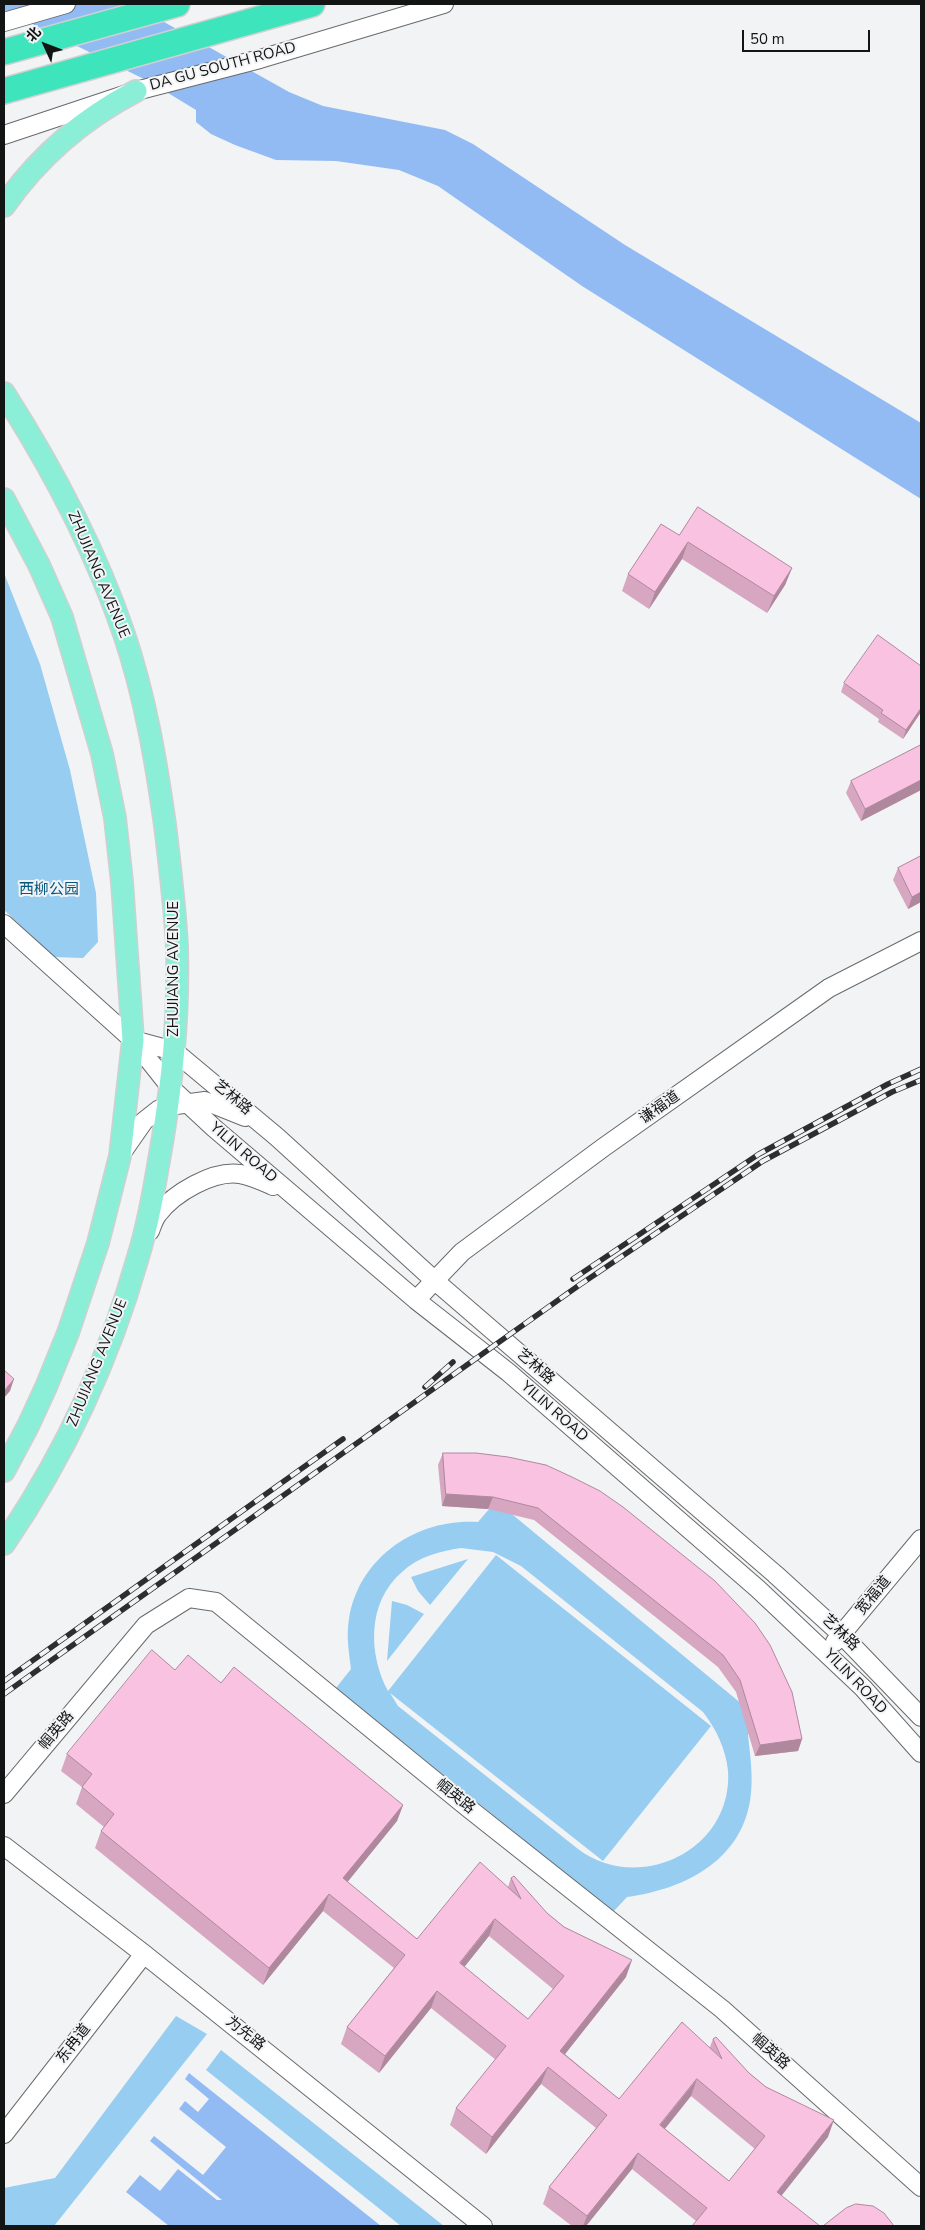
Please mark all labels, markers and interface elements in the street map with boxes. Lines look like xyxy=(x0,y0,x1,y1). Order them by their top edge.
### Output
north arrow xyxy=(20,20,70,70)
scale bar xyxy=(745,20,872,52)
text: 北 xyxy=(22,23,45,46)
text: 50 m xyxy=(750,29,785,49)
street label: DA GU SOUTH ROAD xyxy=(148,39,298,95)
street label: ZHUJIANG AVENUE xyxy=(63,509,133,641)
park label: 西柳公园 xyxy=(19,881,79,899)
street label: ZHUJIANG AVENUE xyxy=(165,901,183,1037)
street label: 艺林路 xyxy=(209,1077,255,1119)
street label: 谦福道 xyxy=(636,1088,684,1128)
street label: YILIN ROAD xyxy=(206,1119,280,1187)
street label: ZHUJIANG AVENUE xyxy=(64,1296,132,1430)
street label: 艺林路 xyxy=(512,1345,558,1389)
street label: YILIN ROAD xyxy=(517,1378,591,1446)
street label: 宽福道 xyxy=(853,1573,895,1619)
street label: 艺林路 xyxy=(818,1611,862,1655)
street label: YILIN ROAD xyxy=(820,1646,890,1718)
street label: 帼英路 xyxy=(36,1708,78,1754)
street label: 帼英路 xyxy=(432,1776,478,1818)
street label: 为先路 xyxy=(222,2013,268,2055)
street label: 东冉道 xyxy=(53,2021,95,2067)
street label: 帼英路 xyxy=(747,2030,793,2074)

